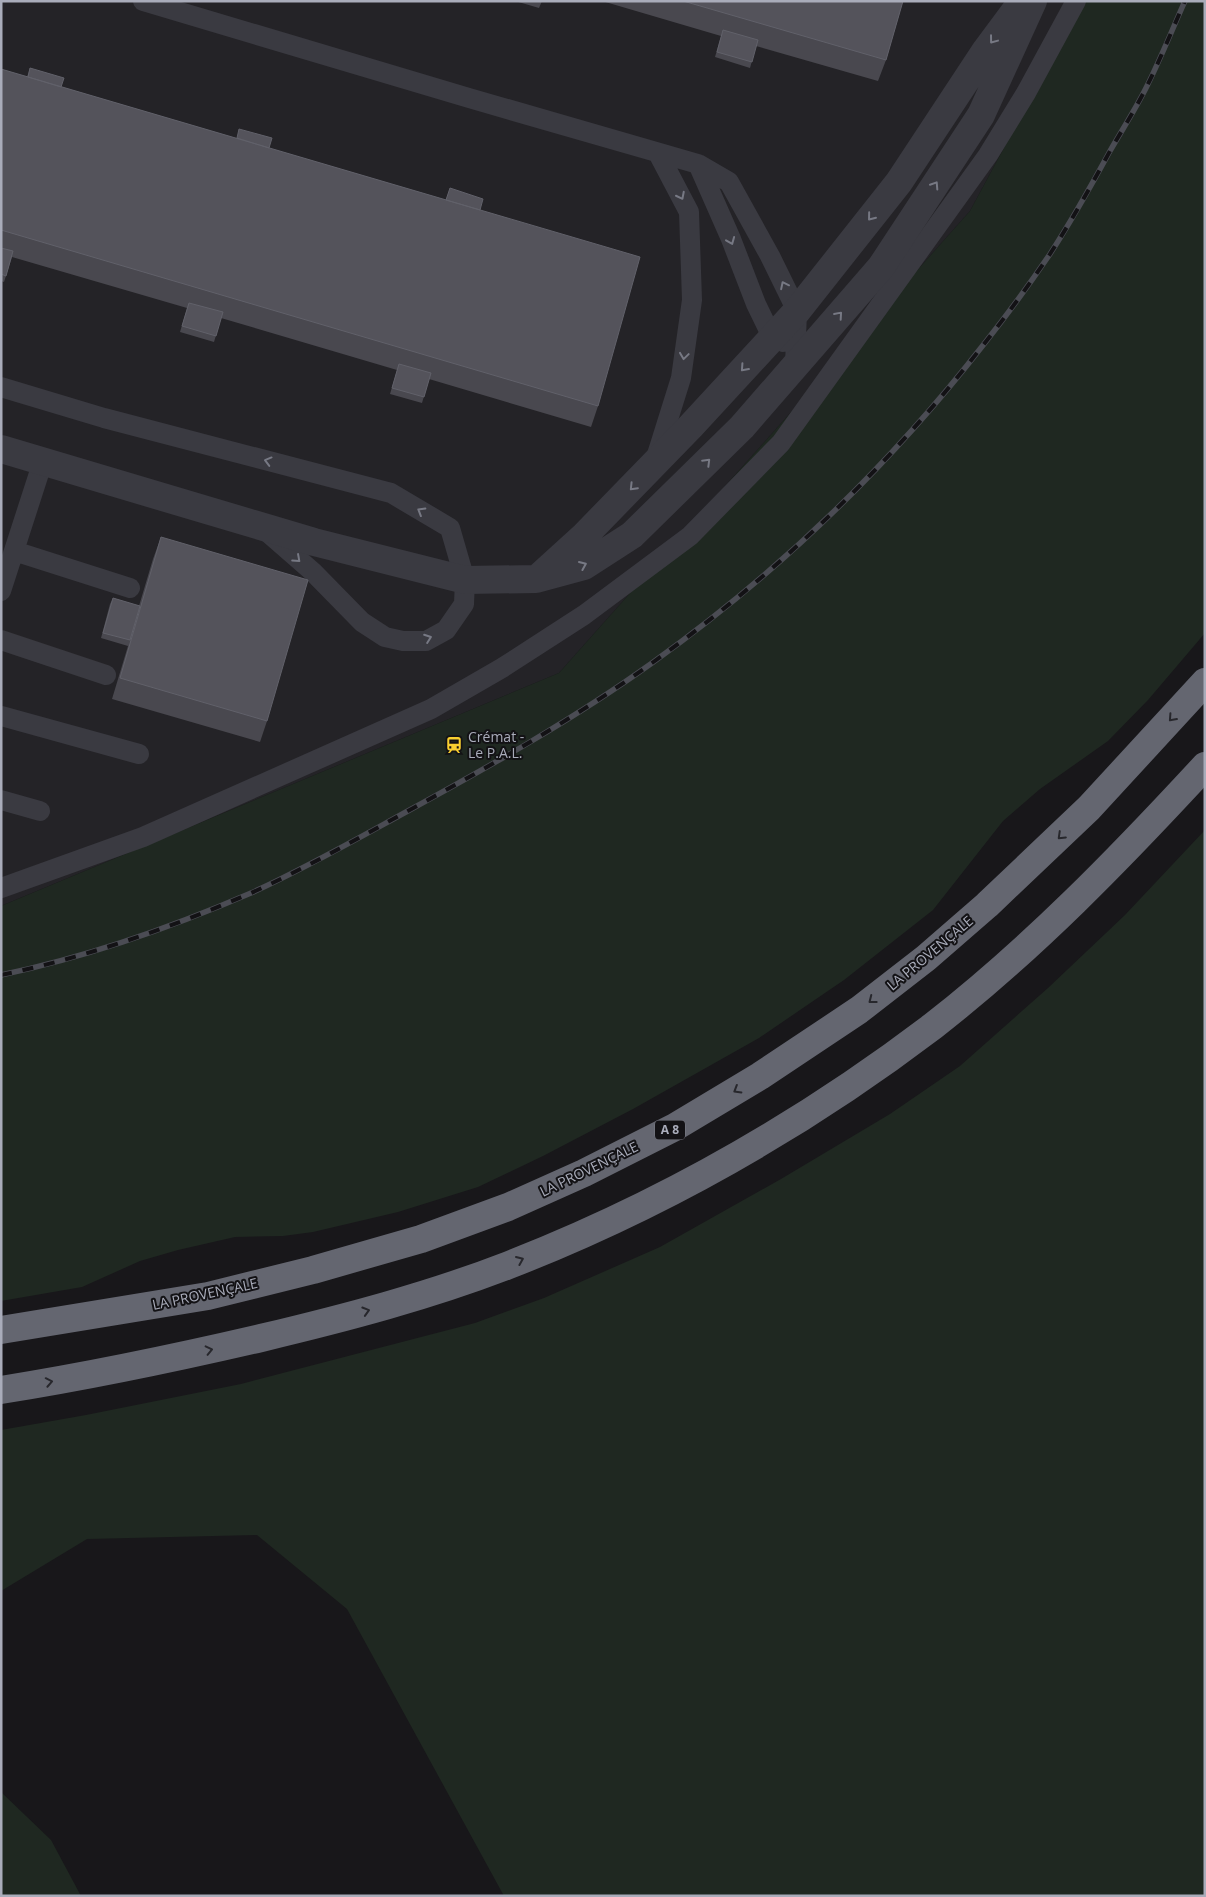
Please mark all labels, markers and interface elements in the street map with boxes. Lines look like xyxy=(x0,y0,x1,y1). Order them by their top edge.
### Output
one-way arrow xyxy=(990,34,999,44)
one-way arrow xyxy=(929,181,938,190)
one-way arrow xyxy=(675,191,685,200)
one-way arrow xyxy=(868,212,877,221)
one-way arrow xyxy=(725,236,736,245)
one-way arrow xyxy=(780,281,790,290)
one-way arrow xyxy=(833,312,842,321)
one-way arrow xyxy=(679,352,690,360)
one-way arrow xyxy=(741,363,750,372)
one-way arrow xyxy=(263,456,272,467)
one-way arrow xyxy=(701,459,710,468)
one-way arrow xyxy=(629,481,638,490)
one-way arrow xyxy=(418,508,427,518)
one-way arrow xyxy=(292,553,301,562)
one-way arrow xyxy=(578,561,587,571)
one-way arrow xyxy=(423,634,432,644)
one-way arrow xyxy=(1169,713,1178,722)
place label: Crémat - Le P.A.L. xyxy=(468,727,524,762)
station icon: Crémat - Le P.A.L. xyxy=(444,735,464,755)
one-way arrow xyxy=(1057,830,1066,839)
street label: LA PROVENÇALE xyxy=(883,911,977,994)
one-way arrow xyxy=(868,994,878,1003)
one-way arrow xyxy=(733,1083,742,1093)
road number: A 8 xyxy=(655,1120,685,1140)
street label: LA PROVENÇALE xyxy=(536,1137,641,1201)
one-way arrow xyxy=(515,1255,524,1266)
street label: LA PROVENÇALE xyxy=(150,1273,259,1314)
one-way arrow xyxy=(362,1307,370,1317)
one-way arrow xyxy=(204,1345,213,1356)
one-way arrow xyxy=(45,1378,54,1388)

